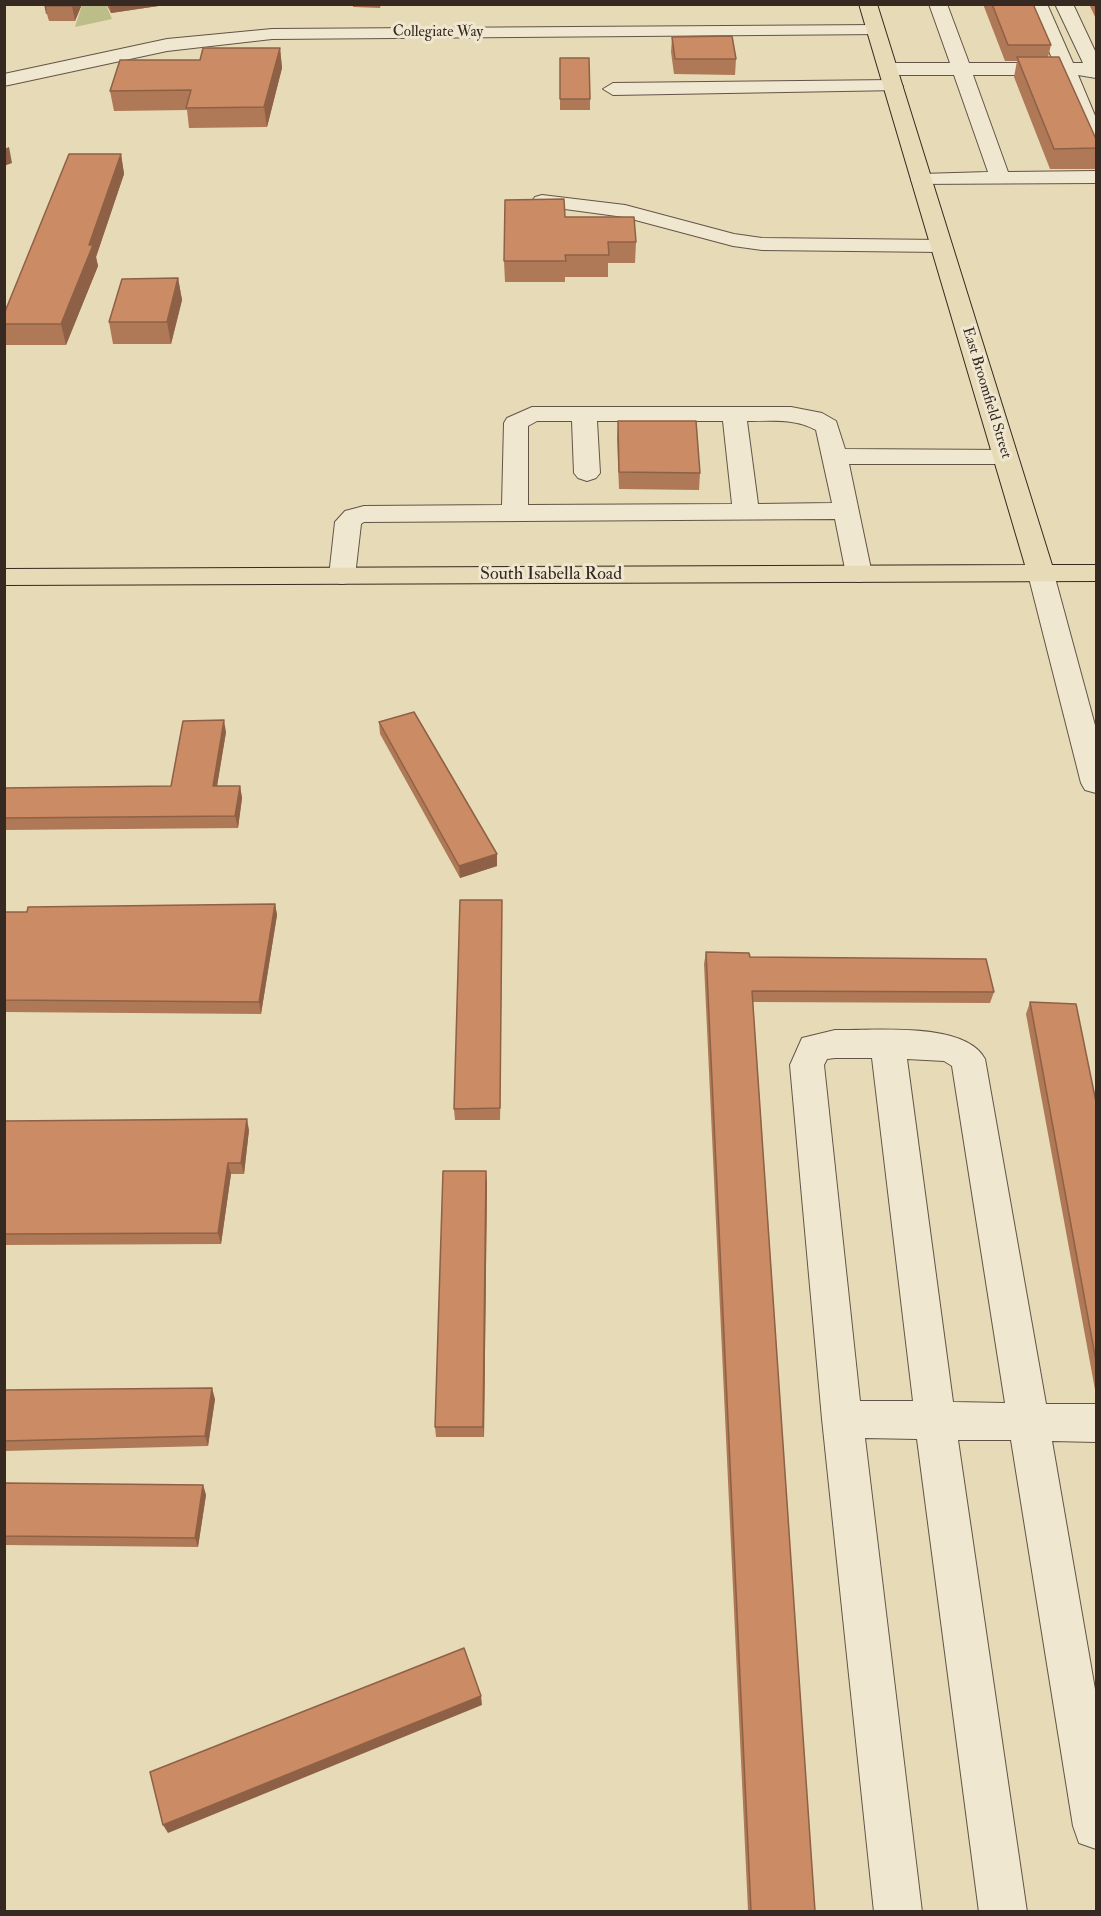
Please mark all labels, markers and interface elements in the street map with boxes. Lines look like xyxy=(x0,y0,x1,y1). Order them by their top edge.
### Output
street label: Collegiate Way xyxy=(393,24,483,42)
street label: East Broomfield Street xyxy=(957,325,1015,461)
street label: South Isabella Road xyxy=(480,564,622,586)

